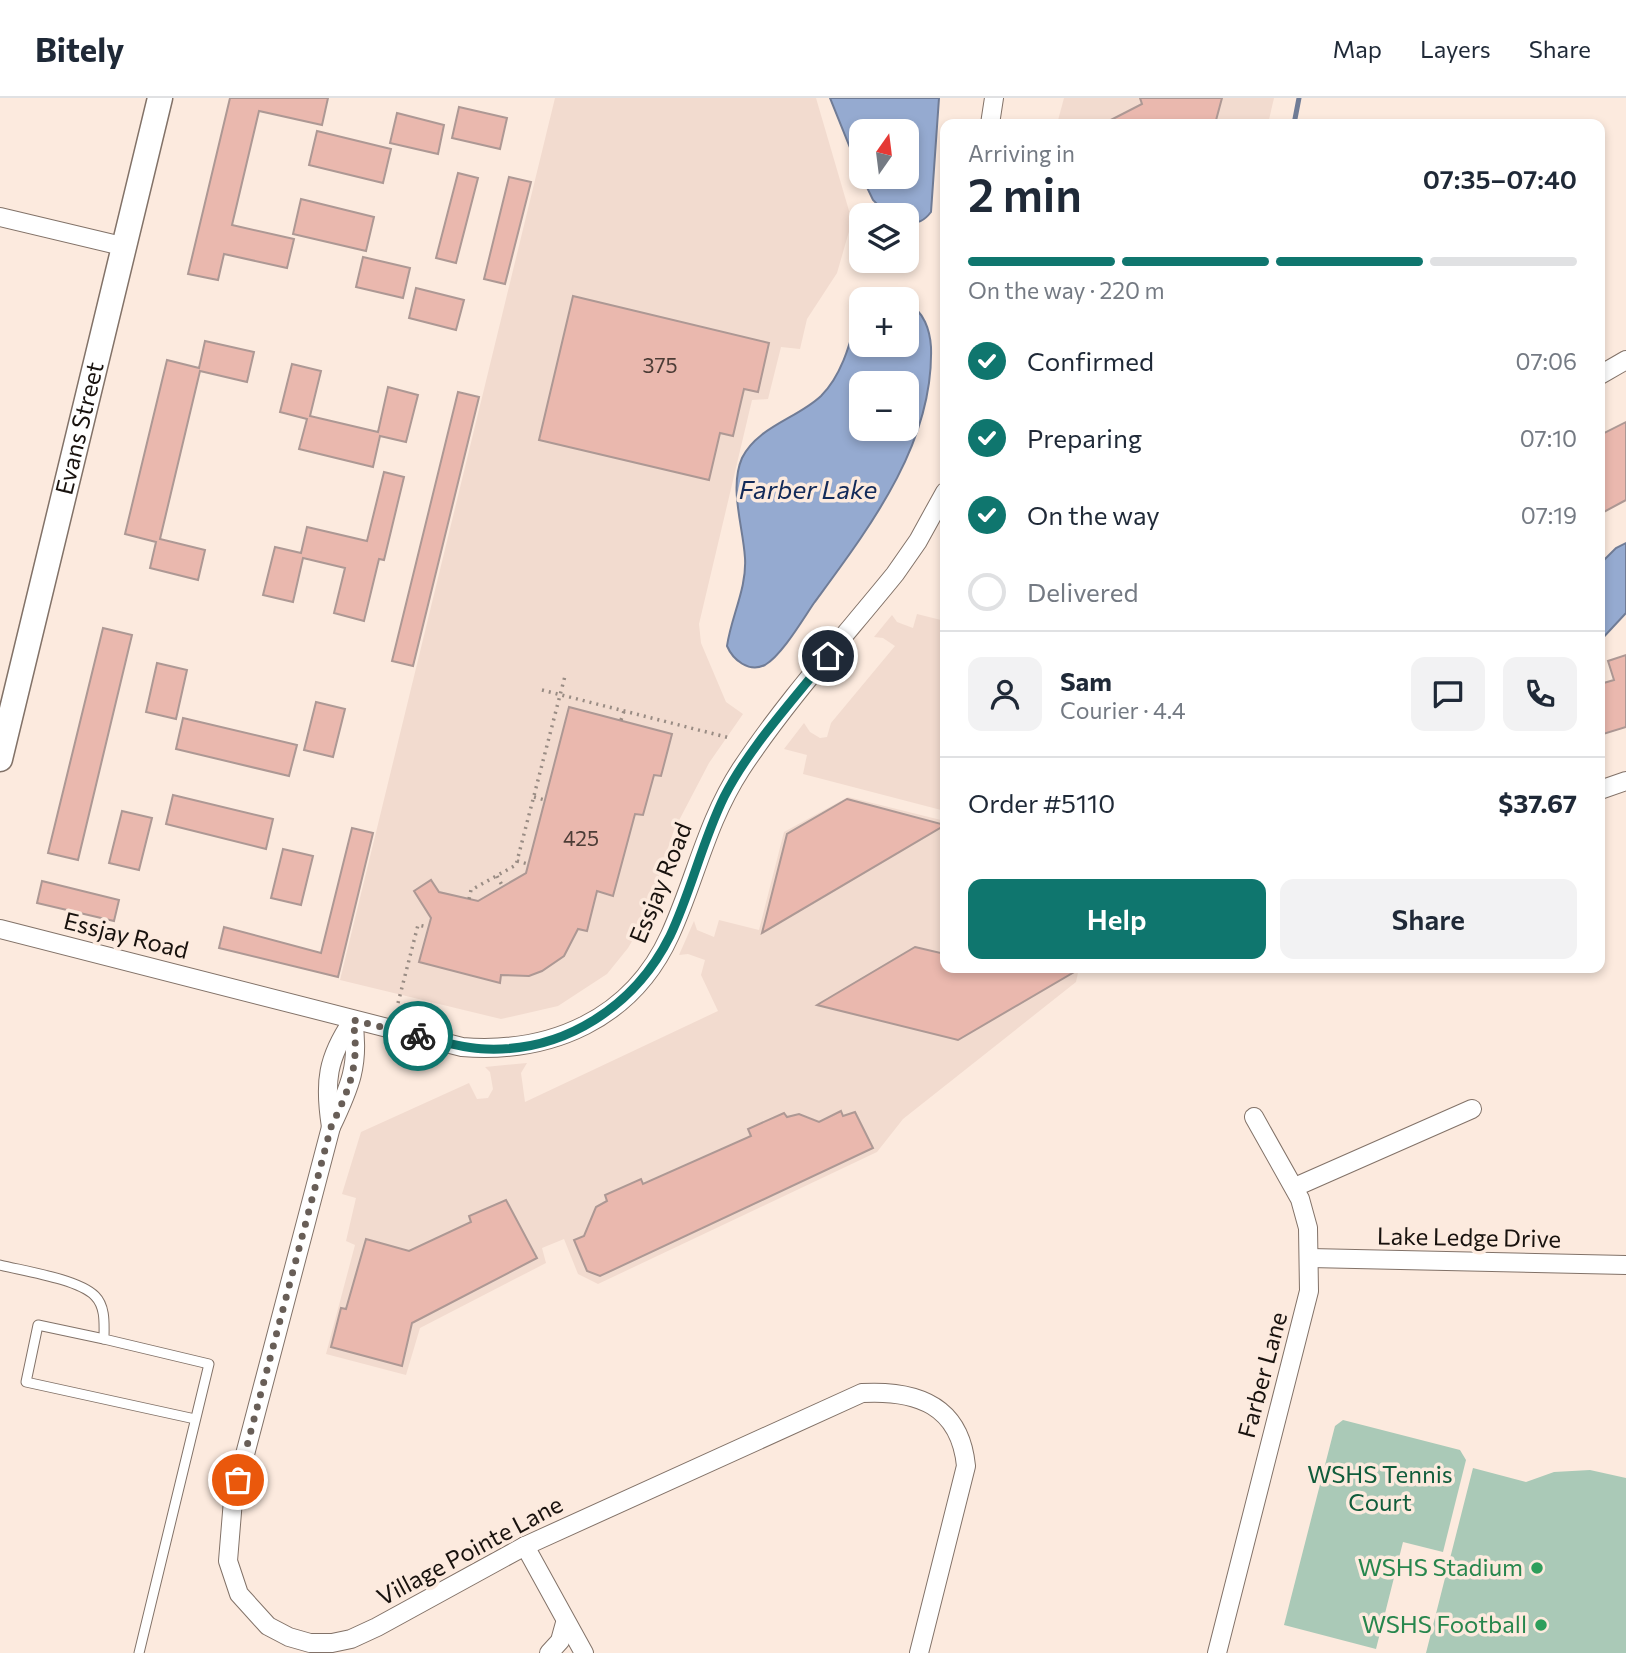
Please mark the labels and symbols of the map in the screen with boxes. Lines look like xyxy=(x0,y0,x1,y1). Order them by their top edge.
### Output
north arrow xyxy=(849,119,919,189)
house number: 375 xyxy=(643,352,678,377)
street label: Evans Street xyxy=(48,359,109,498)
water label: Farber Lake xyxy=(739,473,878,504)
pin xyxy=(798,626,858,686)
street label: Essjay Road xyxy=(622,818,697,947)
house number: 425 xyxy=(563,825,599,850)
street label: Essjay Road xyxy=(61,905,192,964)
courier xyxy=(383,1001,453,1071)
street label: Lake Ledge Drive xyxy=(1377,1220,1561,1253)
street label: Farber Lane xyxy=(1231,1308,1292,1441)
pin xyxy=(208,1450,268,1510)
park label: WSHS Tennis Court xyxy=(1307,1459,1453,1516)
street label: Village Pointe Lane xyxy=(372,1489,567,1611)
place label: WSHS Stadium xyxy=(1358,1552,1523,1581)
marker: WSHS Stadium xyxy=(1529,1560,1545,1576)
place label: WSHS Football xyxy=(1362,1609,1527,1638)
marker: WSHS Football xyxy=(1533,1617,1549,1633)

